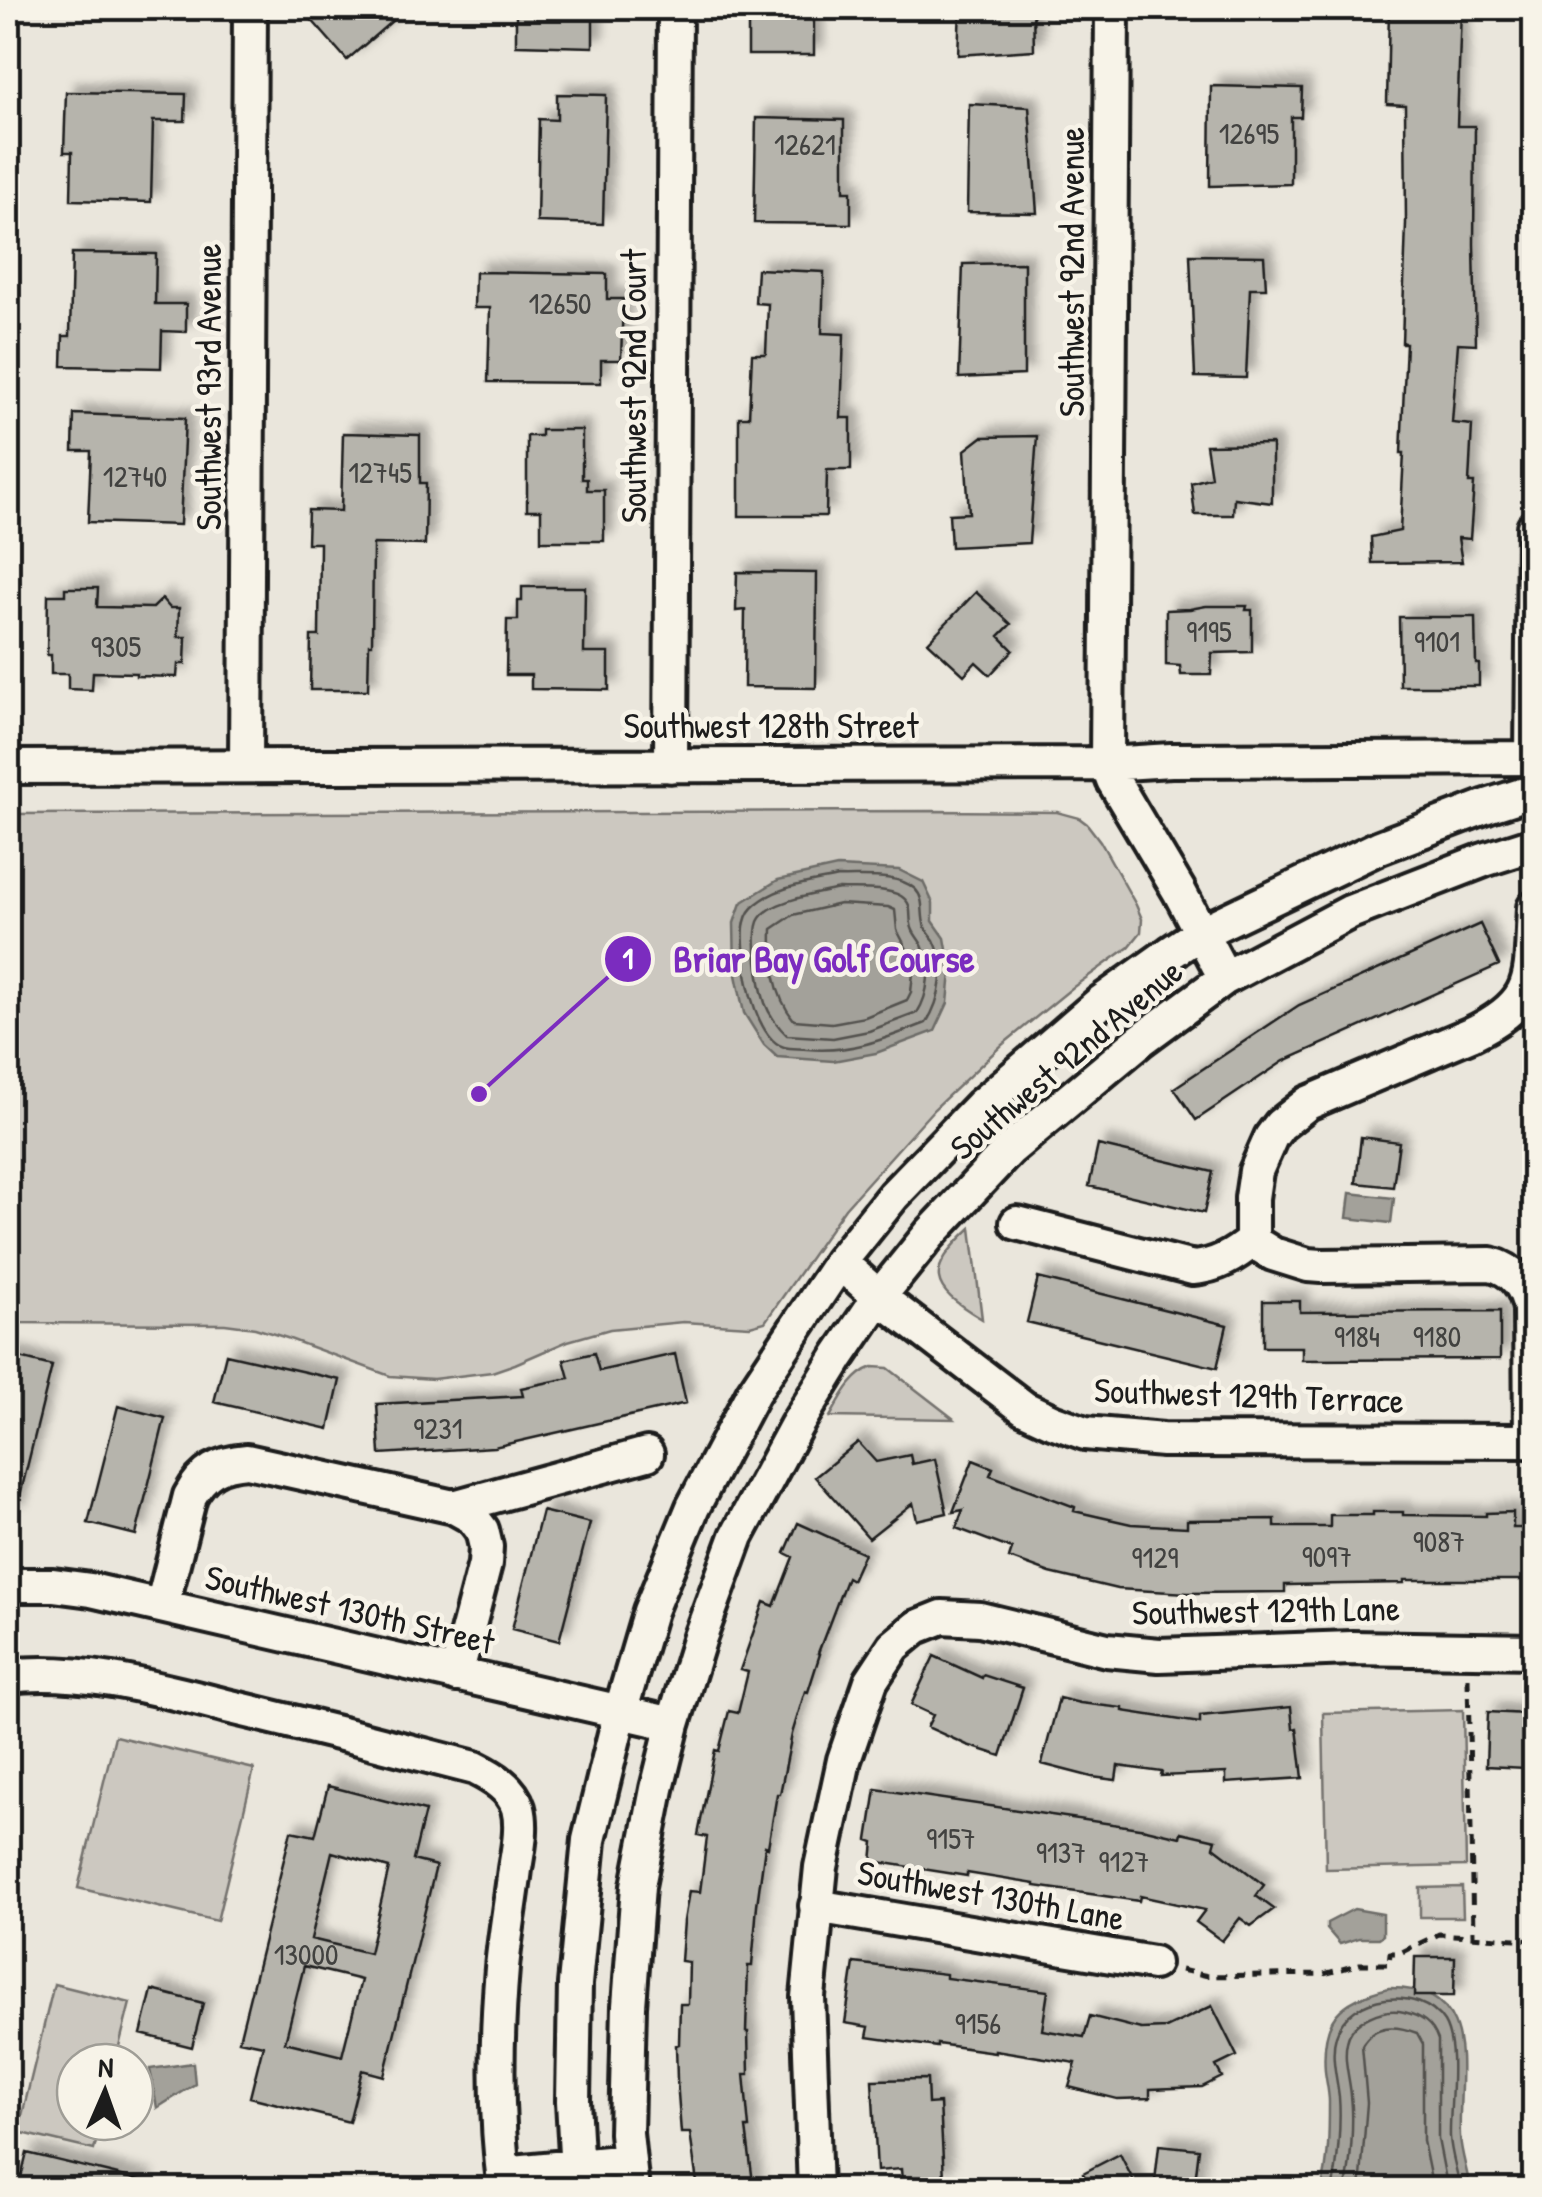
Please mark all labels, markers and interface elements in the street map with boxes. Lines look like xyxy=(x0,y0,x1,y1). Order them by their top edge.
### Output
house number: 12695 xyxy=(1219,113,1280,153)
house number: 12621 xyxy=(774,124,836,164)
street label: Southwest 92nd Avenue xyxy=(1048,127,1095,417)
street label: Southwest 93rd Avenue xyxy=(185,243,232,531)
street label: Southwest 92nd Court xyxy=(610,248,657,523)
house number: 12650 xyxy=(528,283,592,323)
house number: 12745 xyxy=(348,452,412,492)
house number: 12740 xyxy=(103,456,167,496)
house number: 9195 xyxy=(1186,611,1232,651)
house number: 9101 xyxy=(1414,621,1460,661)
house number: 9305 xyxy=(91,626,142,666)
street label: Southwest 128th Street xyxy=(623,702,920,749)
callout: Briar Bay Golf Course xyxy=(603,925,994,993)
text: Briar Bay Golf Course xyxy=(673,932,975,985)
text: 1 xyxy=(623,938,634,978)
street label: Southwest 92nd Avenue xyxy=(940,948,1192,1170)
house number: 9184 xyxy=(1334,1316,1380,1356)
house number: 9180 xyxy=(1413,1316,1461,1356)
street label: Southwest 129th Terrace xyxy=(1093,1366,1405,1424)
house number: 9231 xyxy=(413,1408,463,1448)
house number: 9087 xyxy=(1413,1521,1465,1561)
house number: 9097 xyxy=(1302,1536,1352,1576)
house number: 9129 xyxy=(1132,1537,1178,1577)
street label: Southwest 130th Street xyxy=(201,1553,500,1665)
street label: Southwest 129th Lane xyxy=(1132,1584,1400,1636)
house number: 9157 xyxy=(926,1818,976,1858)
house number: 9137 xyxy=(1036,1832,1086,1872)
house number: 9127 xyxy=(1099,1841,1149,1881)
street label: Southwest 130th Lane xyxy=(854,1848,1128,1942)
house number: 13000 xyxy=(274,1934,338,1974)
house number: 9156 xyxy=(955,2003,1001,2043)
north arrow xyxy=(55,2042,155,2142)
text: N xyxy=(98,2048,114,2086)

